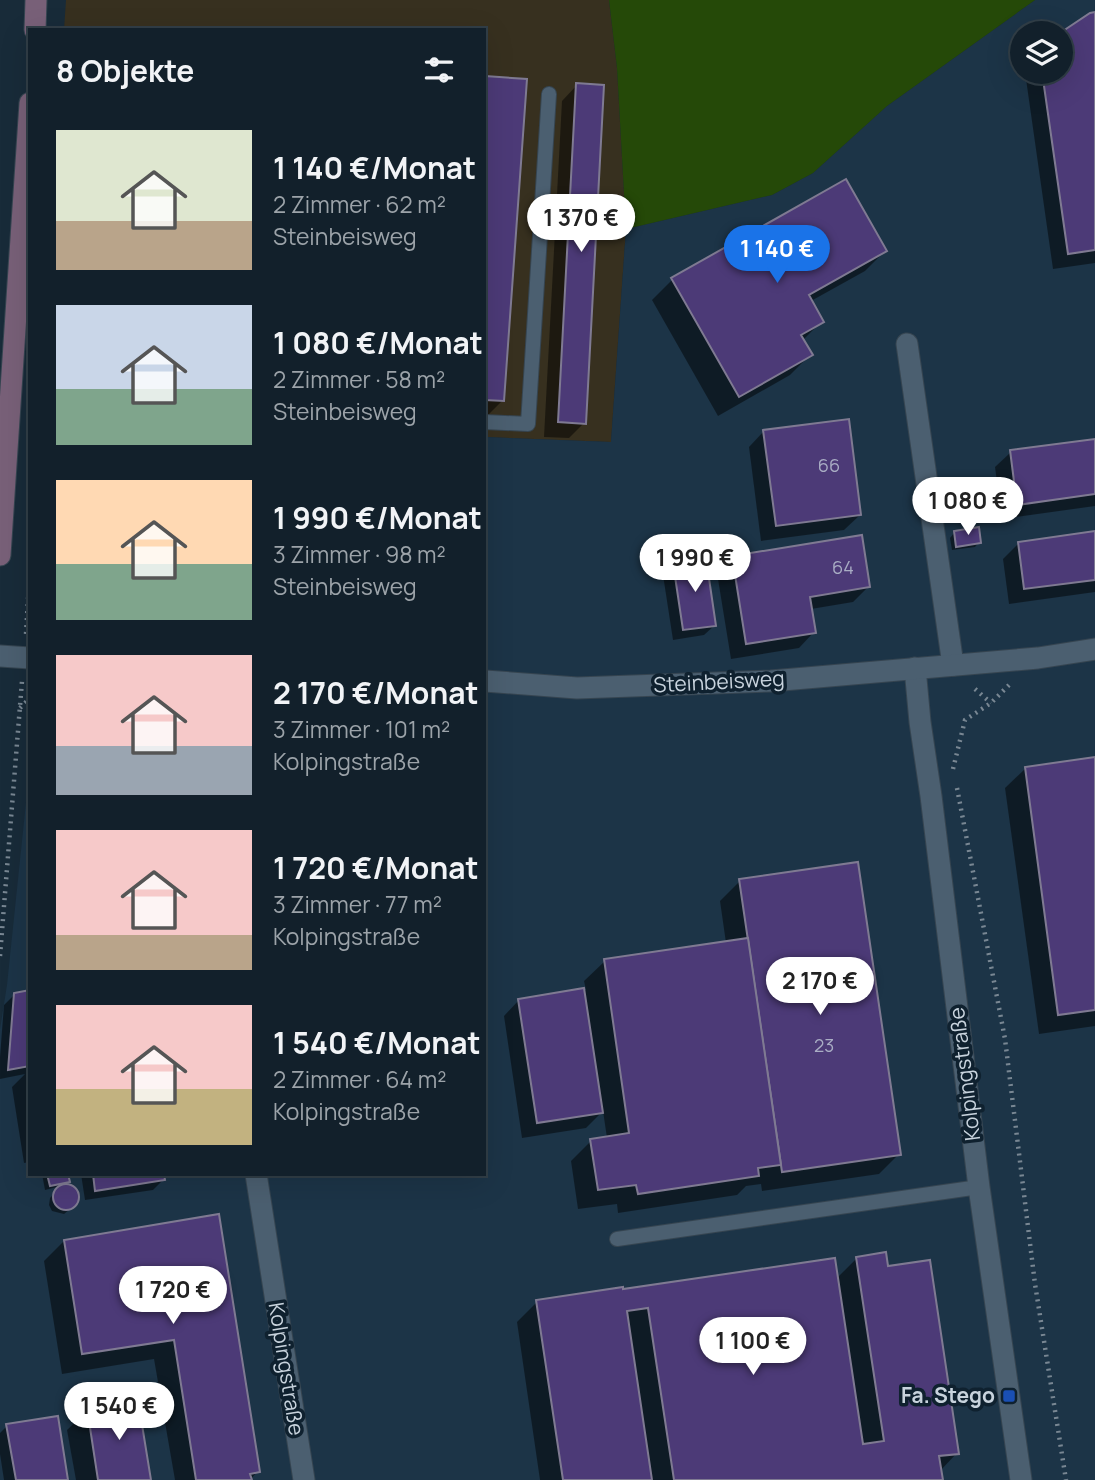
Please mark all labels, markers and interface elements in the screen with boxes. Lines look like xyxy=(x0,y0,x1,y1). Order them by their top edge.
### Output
map controls xyxy=(1010,21,1073,84)
button: layers xyxy=(1010,21,1073,84)
text: 8 Objekte xyxy=(56,50,194,91)
icon: filters xyxy=(420,51,458,89)
text: 1 140 €/Monat xyxy=(273,147,476,188)
icon: home xyxy=(112,158,196,242)
text: 2 Zimmer · 62 m² xyxy=(273,188,446,220)
pin: 1 370 € xyxy=(516,194,646,254)
text: 1 370 € xyxy=(543,201,619,233)
text: Steinbeisweg xyxy=(273,220,417,252)
pin: 1 140 € xyxy=(712,226,842,285)
text: 1 140 € xyxy=(740,232,814,264)
text: 1 080 €/Monat xyxy=(273,322,483,363)
icon: home xyxy=(112,333,196,417)
text: 2 Zimmer · 58 m² xyxy=(273,363,445,395)
text: Steinbeisweg xyxy=(273,395,417,427)
house number: 66 xyxy=(818,453,840,477)
pin: 1 080 € xyxy=(903,477,1033,537)
text: 1 080 € xyxy=(928,484,1008,516)
text: 1 990 €/Monat xyxy=(273,497,482,538)
icon: home xyxy=(112,508,196,592)
pin: 1 990 € xyxy=(630,534,760,594)
text: 3 Zimmer · 98 m² xyxy=(273,538,446,570)
text: 1 990 € xyxy=(656,541,734,573)
house number: 64 xyxy=(832,555,854,579)
text: Steinbeisweg xyxy=(273,570,417,602)
street label: Steinbeisweg xyxy=(653,664,785,698)
text: 2 170 €/Monat xyxy=(273,672,478,713)
icon: home xyxy=(112,683,196,767)
text: 3 Zimmer · 101 m² xyxy=(273,713,450,745)
text: Kolpingstraße xyxy=(273,745,420,777)
text: 1 720 €/Monat xyxy=(273,847,478,888)
icon: home xyxy=(112,858,196,942)
text: 3 Zimmer · 77 m² xyxy=(273,888,442,920)
text: Kolpingstraße xyxy=(273,920,420,952)
pin: 2 170 € xyxy=(755,958,885,1017)
text: 2 170 € xyxy=(782,964,858,996)
street label: Kolpingstraße xyxy=(942,1006,986,1142)
text: 1 540 €/Monat xyxy=(273,1022,480,1063)
icon: home xyxy=(112,1033,196,1117)
house number: 23 xyxy=(814,1033,834,1057)
text: 2 Zimmer · 64 m² xyxy=(273,1063,446,1095)
text: Kolpingstraße xyxy=(273,1095,420,1127)
pin: 1 720 € xyxy=(108,1266,238,1326)
text: 1 720 € xyxy=(135,1273,211,1305)
street label: Kolpingstraße xyxy=(263,1300,311,1437)
pin: 1 100 € xyxy=(688,1318,818,1377)
text: 1 100 € xyxy=(715,1324,791,1356)
place label: Fa. Stego xyxy=(901,1381,995,1409)
pin: 1 540 € xyxy=(54,1382,184,1442)
marker: Fa. Stego xyxy=(1001,1388,1017,1404)
text: 1 540 € xyxy=(80,1389,158,1421)

